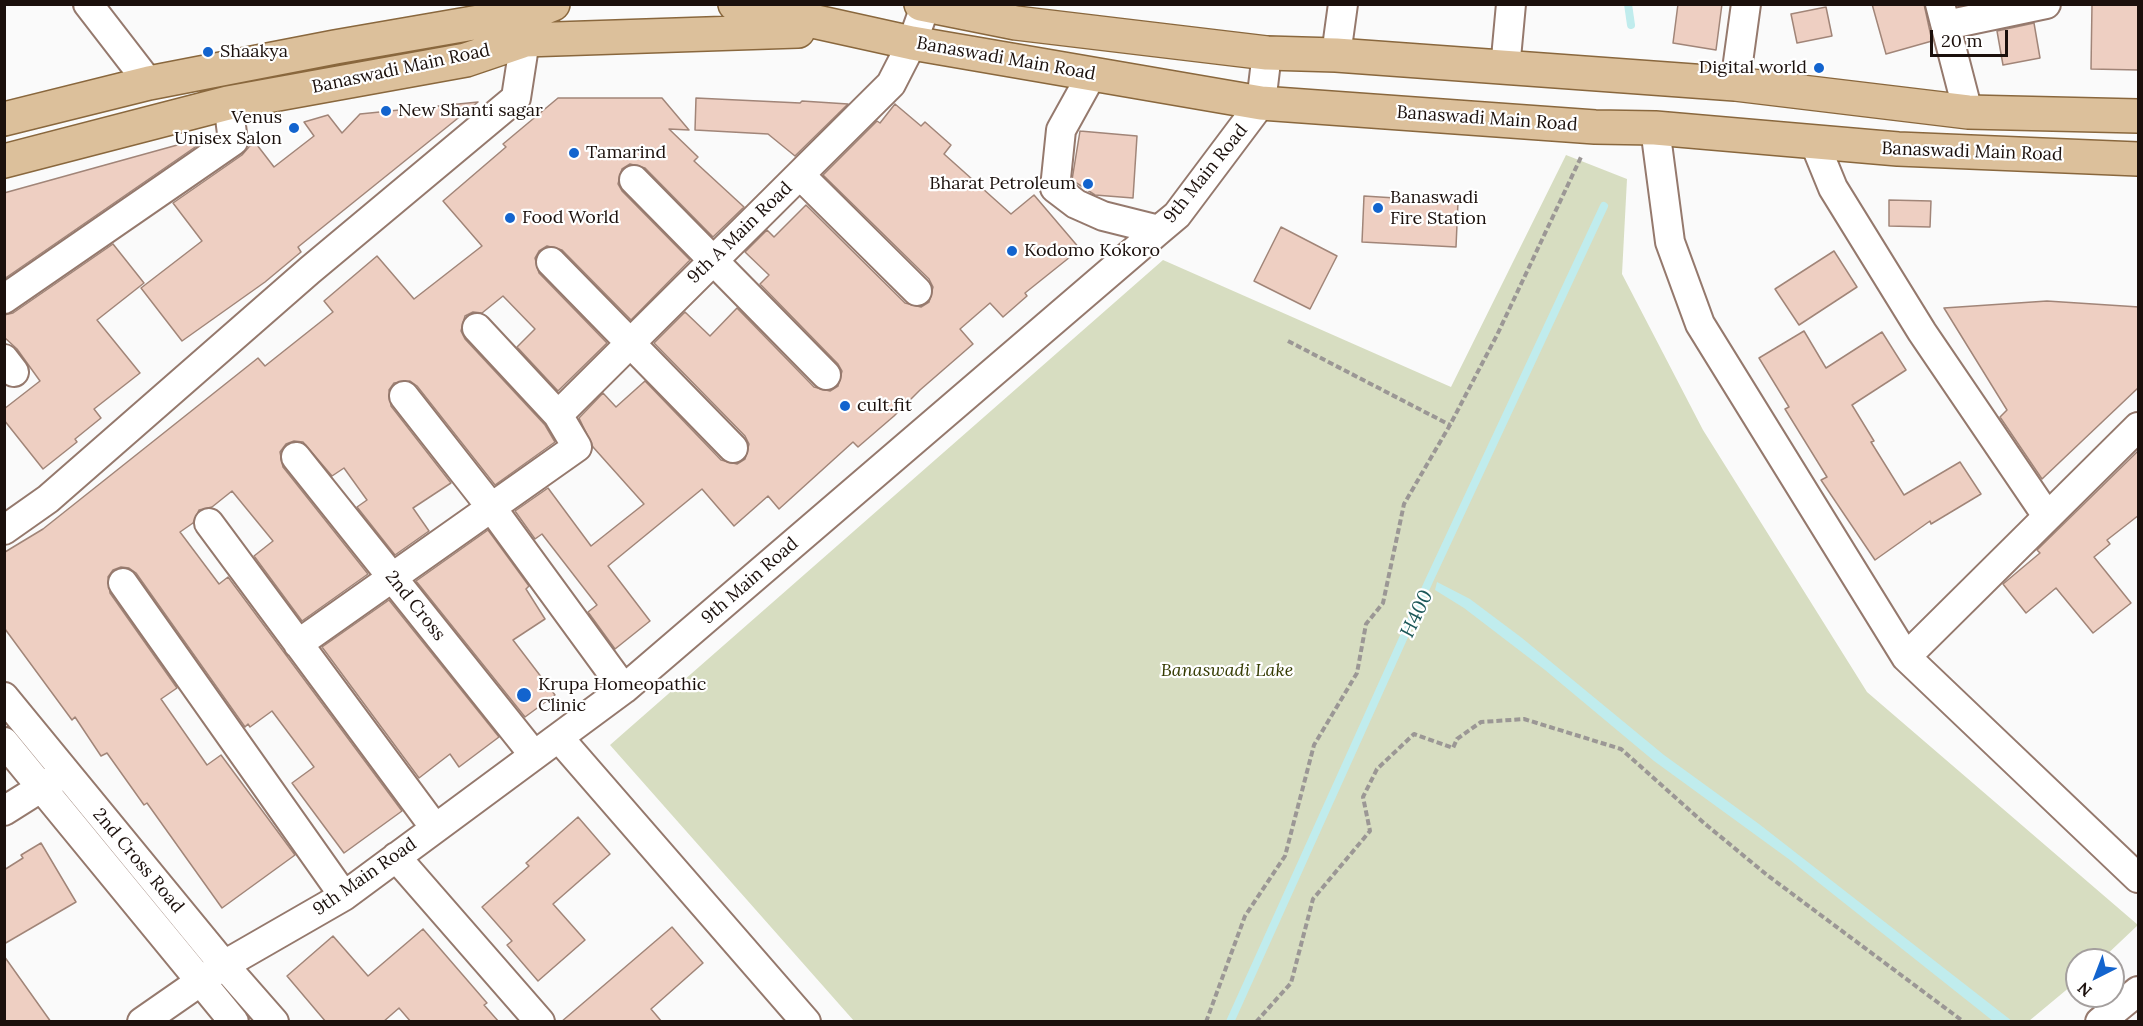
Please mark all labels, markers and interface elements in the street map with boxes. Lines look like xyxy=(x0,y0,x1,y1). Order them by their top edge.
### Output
scale bar xyxy=(1933,18,2011,56)
text: 20 m xyxy=(1941,29,1983,52)
street label: Banaswadi Main Road xyxy=(915,33,1097,85)
street label: Banaswadi Main Road xyxy=(310,40,492,98)
place label: Shaakya xyxy=(220,41,288,63)
marker: Shaakya xyxy=(201,45,215,59)
place label: Digital world xyxy=(1699,57,1807,79)
marker: Digital world xyxy=(1812,61,1826,75)
place label: New Shanti sagar xyxy=(398,100,543,122)
street label: Banaswadi Main Road xyxy=(1396,102,1578,136)
marker: New Shanti sagar xyxy=(379,104,393,118)
place label: Venus Unisex Salon xyxy=(174,107,282,150)
street label: 9th Main Road xyxy=(1159,120,1253,228)
marker: Venus Unisex Salon xyxy=(287,121,301,135)
street label: Banaswadi Main Road xyxy=(1881,138,2063,166)
place label: Tamarind xyxy=(586,142,666,164)
marker: Tamarind xyxy=(567,146,581,160)
place label: Bharat Petroleum xyxy=(929,173,1076,195)
marker: Bharat Petroleum xyxy=(1081,177,1095,191)
street label: 9th A Main Road xyxy=(683,178,797,288)
place label: Banaswadi Fire Station xyxy=(1390,187,1487,230)
marker: Banaswadi Fire Station xyxy=(1371,201,1385,215)
place label: Food World xyxy=(522,207,619,229)
marker: Food World xyxy=(503,211,517,225)
place label: Kodomo Kokoro xyxy=(1024,240,1160,262)
marker: Kodomo Kokoro xyxy=(1005,244,1019,258)
place label: cult.fit xyxy=(857,395,912,417)
marker: cult.fit xyxy=(838,399,852,413)
street label: 9th Main Road xyxy=(697,533,803,629)
street label: 2nd Cross xyxy=(380,567,450,645)
water label: H400 xyxy=(1396,586,1438,642)
park label: Banaswadi Lake xyxy=(1161,660,1293,682)
place label: Krupa Homeopathic Clinic xyxy=(538,674,706,716)
marker: Krupa Homeopathic Clinic xyxy=(515,686,533,704)
street label: 2nd Cross Road xyxy=(88,804,188,918)
street label: 9th Main Road xyxy=(309,833,421,921)
north arrow xyxy=(2065,948,2125,1008)
text: N xyxy=(2073,978,2096,1001)

